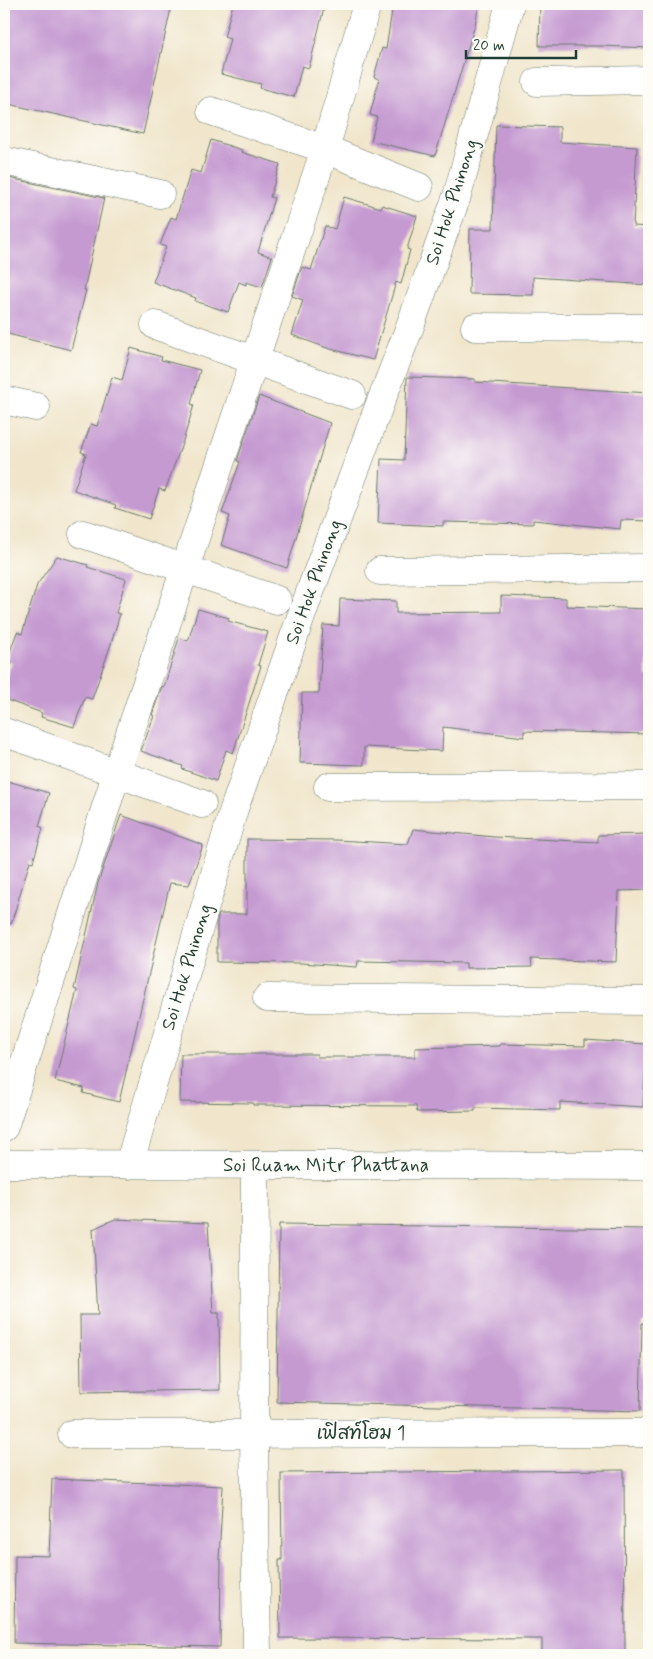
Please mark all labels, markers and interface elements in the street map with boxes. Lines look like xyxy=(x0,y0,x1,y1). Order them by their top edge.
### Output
scale bar xyxy=(466,28,576,60)
text: 20 m xyxy=(473,36,505,56)
street label: Soi Hok Phinong xyxy=(420,136,485,268)
street label: Soi Hok Phinong xyxy=(280,516,349,648)
street label: Soi Hok Phinong xyxy=(156,901,219,1034)
street label: Soi Ruam Mitr Phattana xyxy=(223,1153,429,1178)
street label: เฟิสท์โฮม 1 xyxy=(316,1420,406,1446)

